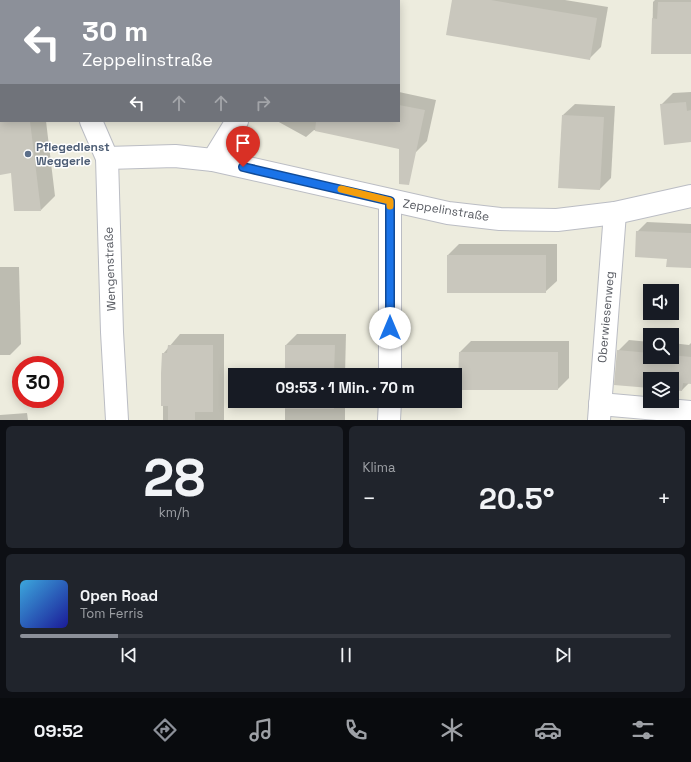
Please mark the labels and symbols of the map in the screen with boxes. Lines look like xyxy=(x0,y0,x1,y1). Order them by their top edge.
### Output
pin xyxy=(226,126,260,167)
place label: Pflegedienst Weggerle xyxy=(36,139,110,169)
marker: Pflegedienst Weggerle xyxy=(23,149,33,159)
street label: Zeppelinstraße xyxy=(402,195,490,225)
street label: Wengenstraße xyxy=(101,226,119,312)
street label: Oberwiesenweg xyxy=(594,270,618,364)
position arrow xyxy=(369,307,411,349)
speed limit sign: 30 xyxy=(12,356,64,408)

